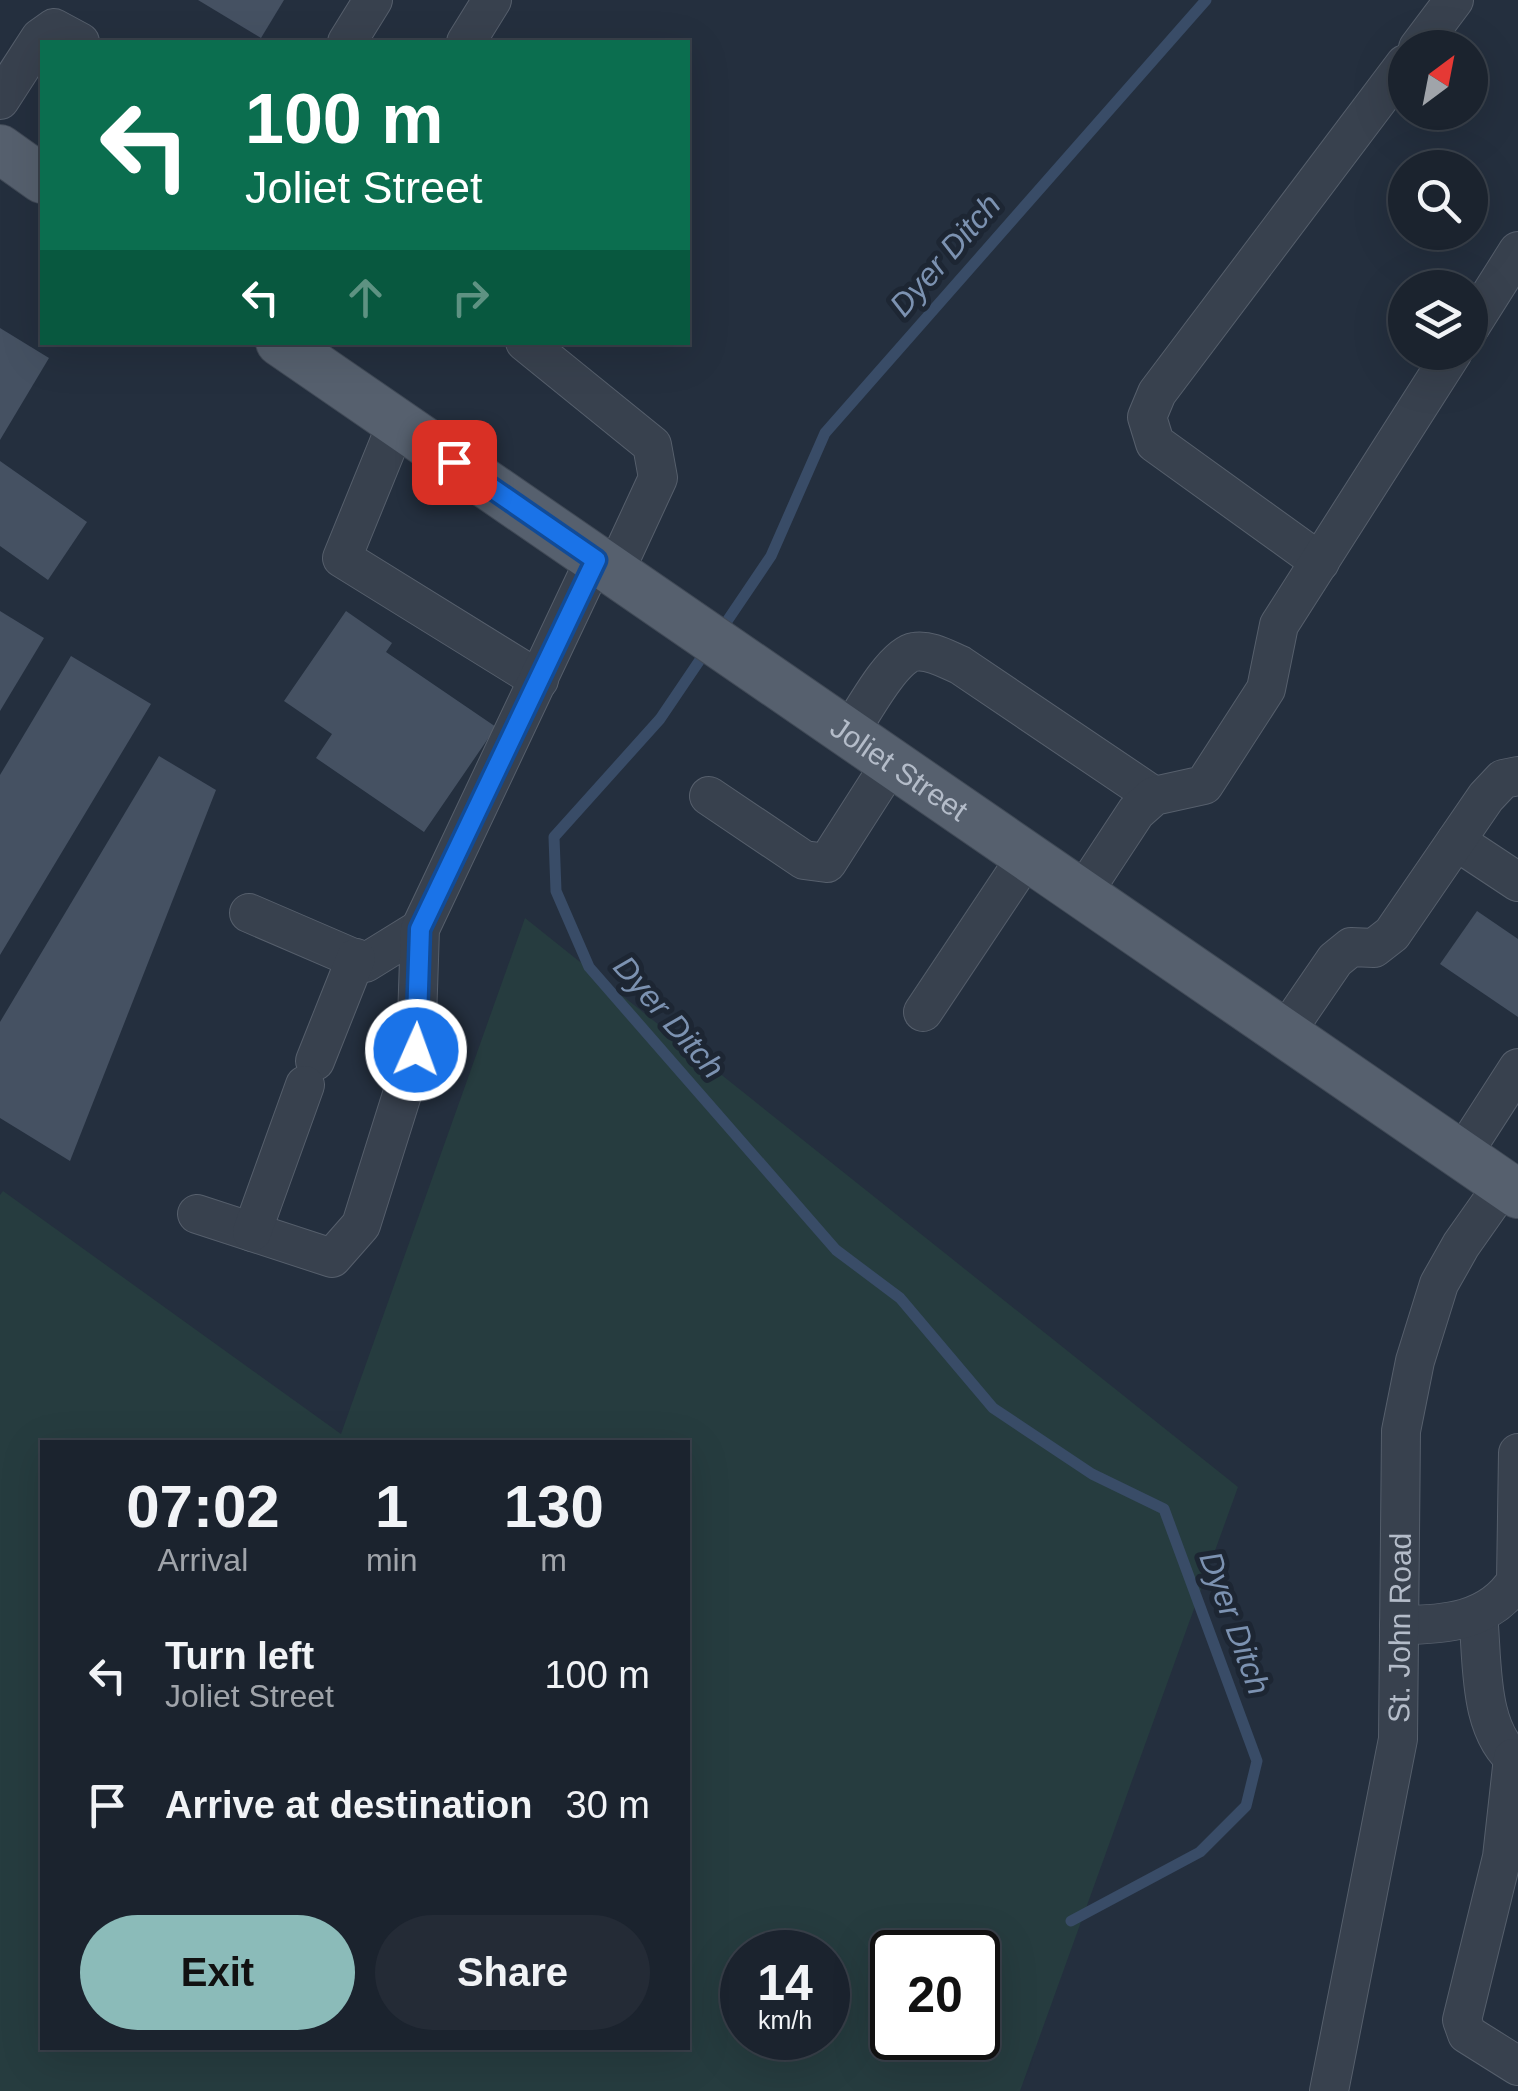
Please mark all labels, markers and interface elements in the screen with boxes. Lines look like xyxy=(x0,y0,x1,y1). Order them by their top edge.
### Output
north arrow xyxy=(1388,30,1488,130)
map controls xyxy=(1388,30,1488,370)
icon: left xyxy=(80,80,210,210)
text: 100 m xyxy=(245,80,443,158)
button: search xyxy=(1388,150,1488,250)
text: Joliet Street xyxy=(245,162,483,213)
water label: Dyer Ditch xyxy=(882,187,1008,323)
icon: left xyxy=(233,270,288,325)
icon: ahead xyxy=(338,270,393,325)
icon: right xyxy=(443,270,498,325)
button: layers xyxy=(1388,270,1488,370)
pin xyxy=(412,420,497,505)
icon: arrive xyxy=(427,435,482,490)
street label: Joliet Street xyxy=(825,710,975,827)
water label: Dyer Ditch xyxy=(606,949,732,1085)
position arrow xyxy=(364,998,468,1102)
text: 07:02 xyxy=(126,1473,280,1540)
text: 1 xyxy=(375,1473,408,1540)
text: 130 xyxy=(504,1473,604,1540)
street label: St. John Road xyxy=(1382,1532,1417,1723)
text: Arrival xyxy=(158,1542,248,1578)
text: min xyxy=(366,1542,417,1578)
text: m xyxy=(540,1542,567,1578)
water label: Dyer Ditch xyxy=(1193,1547,1277,1699)
text: Turn left xyxy=(165,1635,314,1677)
icon: left xyxy=(80,1648,135,1703)
text: 100 m xyxy=(544,1654,650,1696)
text: Joliet Street xyxy=(165,1678,334,1714)
icon: arrive xyxy=(80,1778,135,1833)
text: Arrive at destination xyxy=(165,1784,532,1826)
text: 30 m xyxy=(566,1784,650,1826)
button: Exit xyxy=(80,1915,355,2030)
button: Share xyxy=(375,1915,650,2030)
speed limit sign: 20 xyxy=(870,1930,1000,2060)
text: 14 xyxy=(757,1955,813,2011)
text: km/h xyxy=(758,2006,812,2034)

